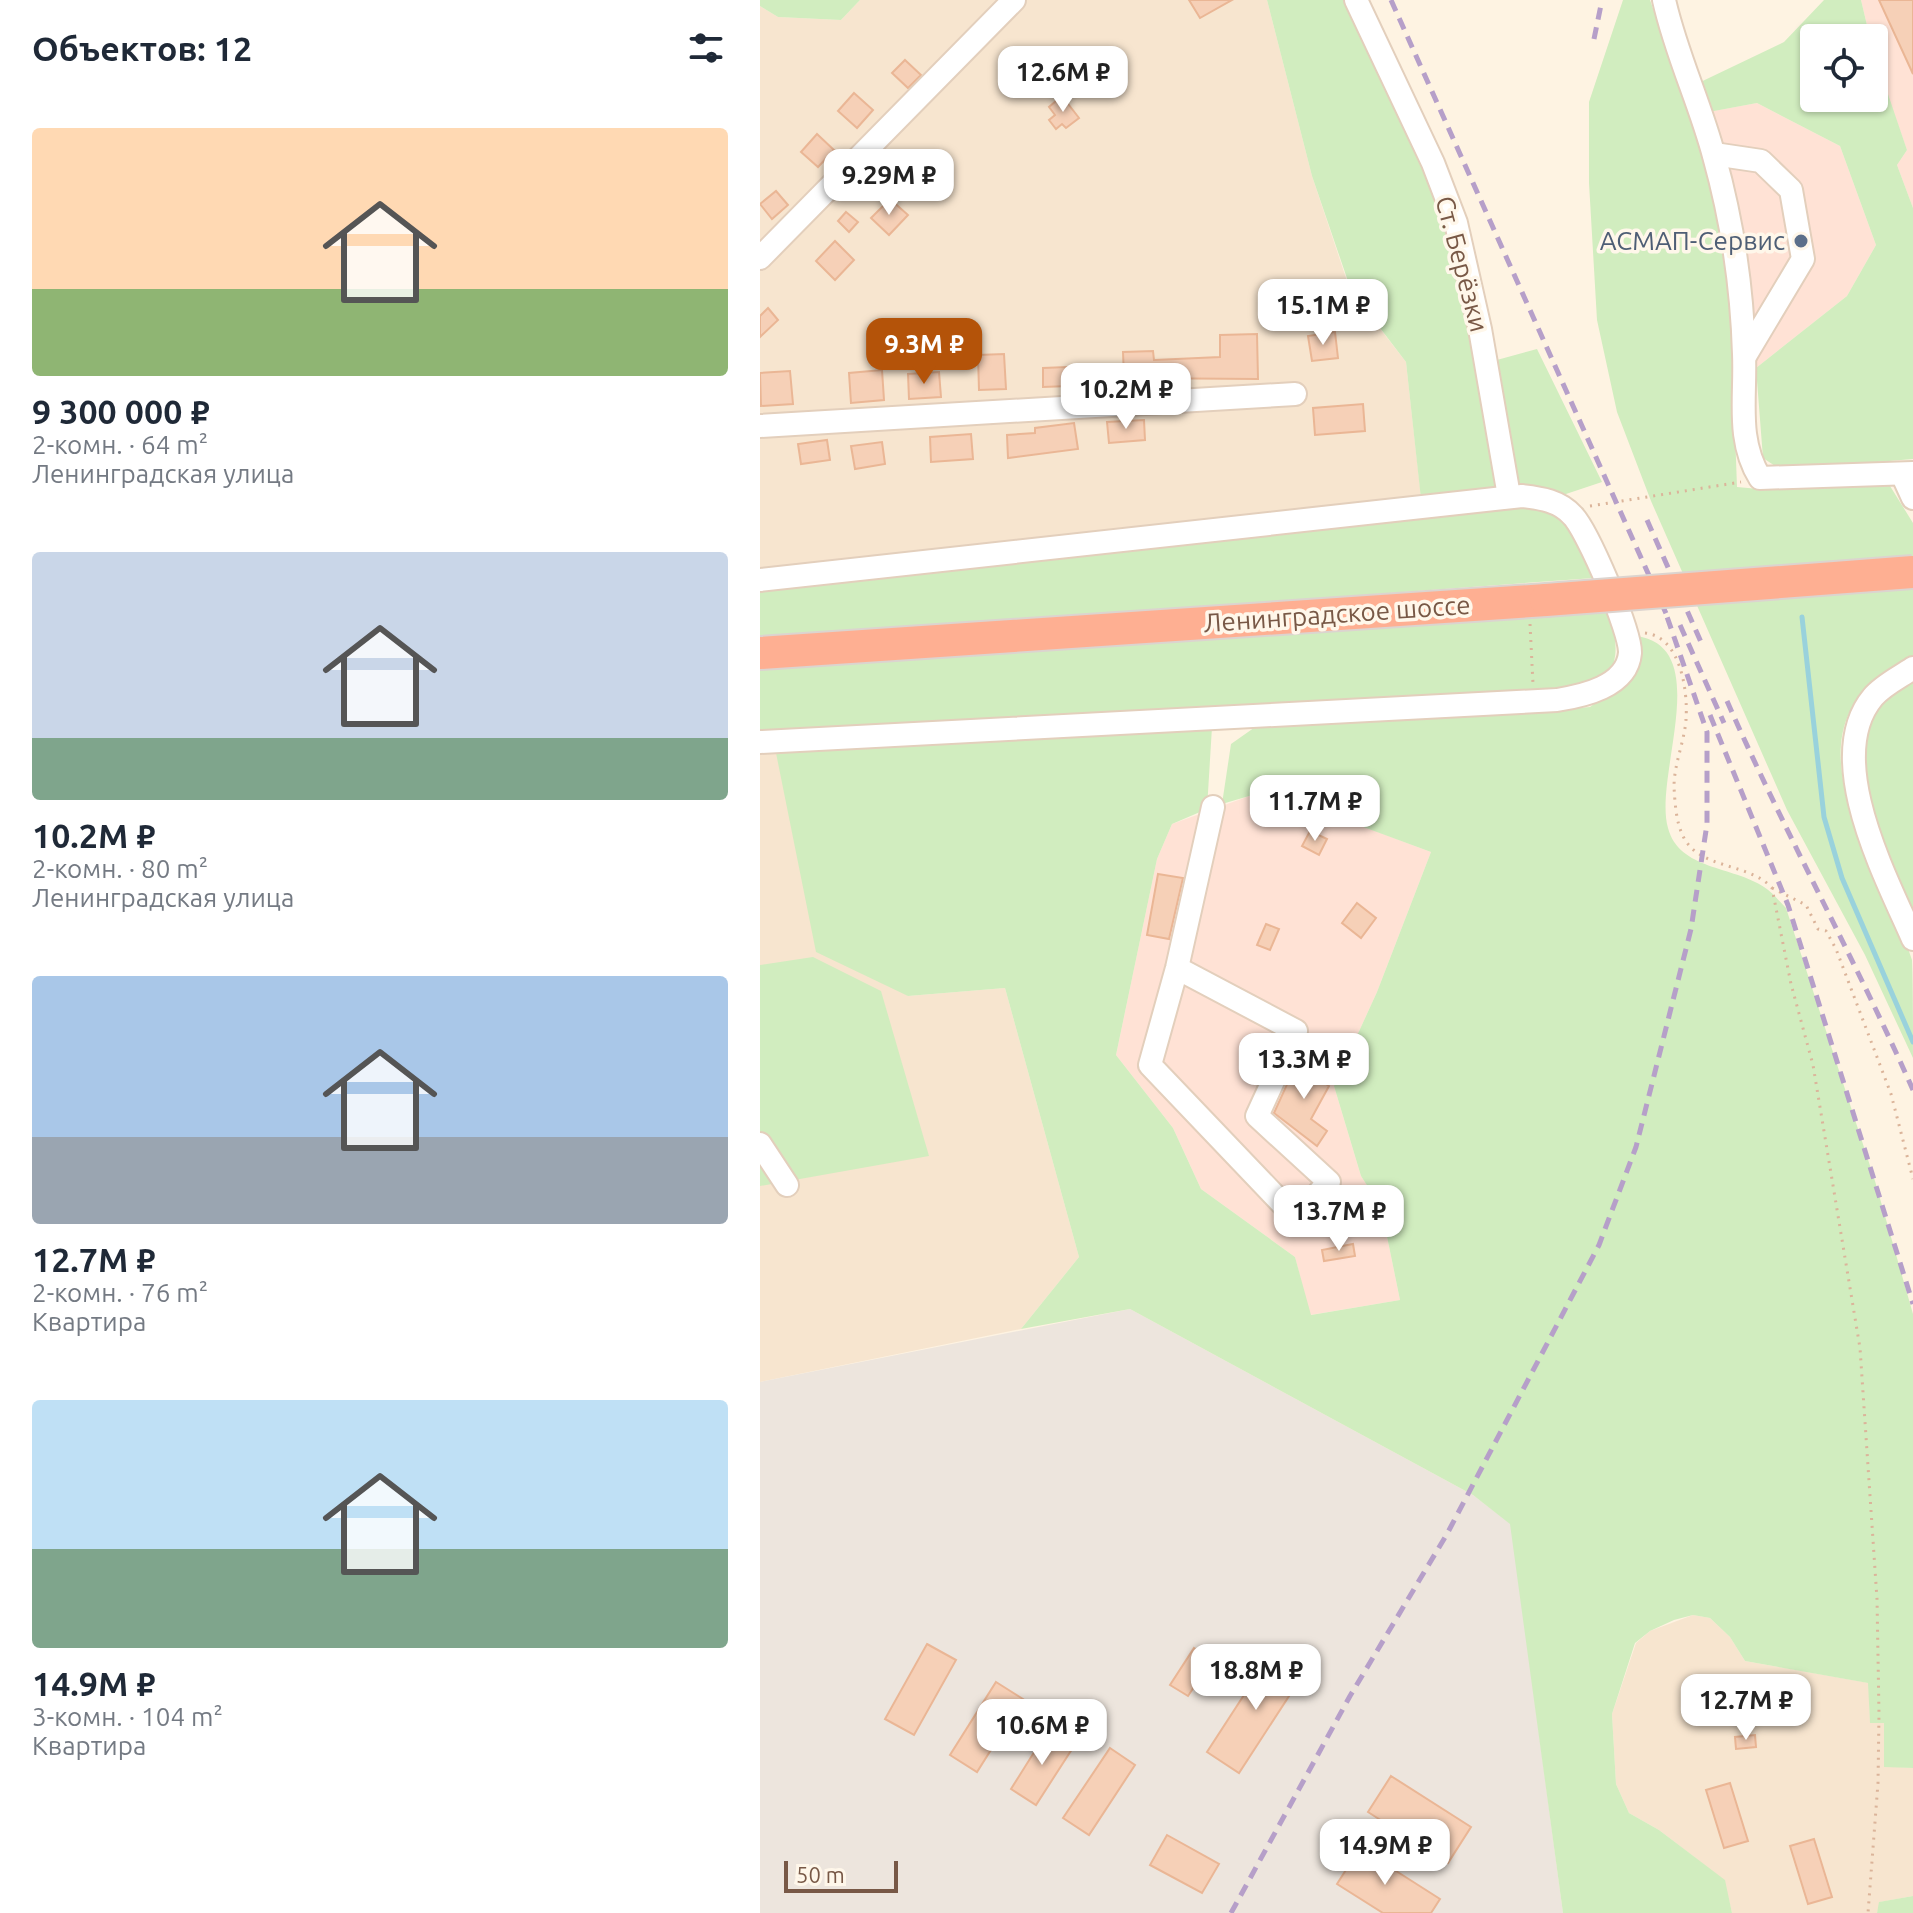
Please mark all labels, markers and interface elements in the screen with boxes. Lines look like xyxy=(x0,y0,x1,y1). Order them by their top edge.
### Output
map controls xyxy=(1800,24,1888,112)
button: locate xyxy=(1800,24,1888,112)
icon: filters xyxy=(684,26,728,70)
text: Объектов: 12 xyxy=(32,29,252,67)
pin: 12.6M ₽ xyxy=(989,46,1137,114)
text: 12.6M ₽ xyxy=(1016,57,1110,86)
pin: 9.29M ₽ xyxy=(815,149,963,217)
text: 9.29M ₽ xyxy=(842,160,936,189)
icon: home xyxy=(308,180,452,324)
street label: Ст. Берёзки xyxy=(1430,193,1495,335)
place label: АСМАП-Сервис xyxy=(1600,226,1785,255)
marker: АСМАП-Сервис xyxy=(1792,232,1810,250)
pin: 15.1M ₽ xyxy=(1249,279,1397,347)
text: 15.1M ₽ xyxy=(1276,290,1370,319)
pin: 9.3M ₽ xyxy=(859,318,989,386)
text: 9.3M ₽ xyxy=(884,329,964,358)
pin: 10.2M ₽ xyxy=(1052,363,1200,431)
text: 10.2M ₽ xyxy=(1079,374,1173,403)
text: 9 300 000 ₽ xyxy=(32,392,210,430)
text: 2-комн. · 64 m² xyxy=(32,430,208,459)
text: Ленинградская улица xyxy=(32,459,294,488)
street label: Ленинградское шоссе xyxy=(1202,590,1472,637)
icon: home xyxy=(308,604,452,748)
pin: 11.7M ₽ xyxy=(1241,775,1389,843)
text: 11.7M ₽ xyxy=(1268,786,1362,815)
text: 10.2M ₽ xyxy=(32,816,155,854)
text: 2-комн. · 80 m² xyxy=(32,854,208,883)
text: Ленинградская улица xyxy=(32,883,294,912)
icon: home xyxy=(308,1028,452,1172)
pin: 13.3M ₽ xyxy=(1230,1033,1378,1101)
text: 13.3M ₽ xyxy=(1257,1044,1351,1073)
pin: 13.7M ₽ xyxy=(1265,1185,1413,1253)
text: 13.7M ₽ xyxy=(1292,1196,1386,1225)
text: 12.7M ₽ xyxy=(32,1240,155,1278)
text: 2-комн. · 76 m² xyxy=(32,1278,208,1307)
text: Квартира xyxy=(32,1307,146,1336)
icon: home xyxy=(308,1452,452,1596)
pin: 18.8M ₽ xyxy=(1182,1644,1330,1712)
text: 18.8M ₽ xyxy=(1209,1655,1303,1684)
text: 14.9M ₽ xyxy=(32,1664,155,1702)
pin: 12.7M ₽ xyxy=(1672,1674,1820,1742)
text: 12.7M ₽ xyxy=(1699,1685,1793,1714)
pin: 10.6M ₽ xyxy=(968,1699,1116,1767)
text: 3-комн. · 104 m² xyxy=(32,1702,223,1731)
text: 10.6M ₽ xyxy=(995,1710,1089,1739)
text: Квартира xyxy=(32,1731,146,1760)
pin: 14.9M ₽ xyxy=(1311,1819,1459,1887)
text: 14.9M ₽ xyxy=(1338,1830,1432,1859)
scale bar xyxy=(784,1857,898,1893)
text: 50 m xyxy=(796,1862,845,1887)

